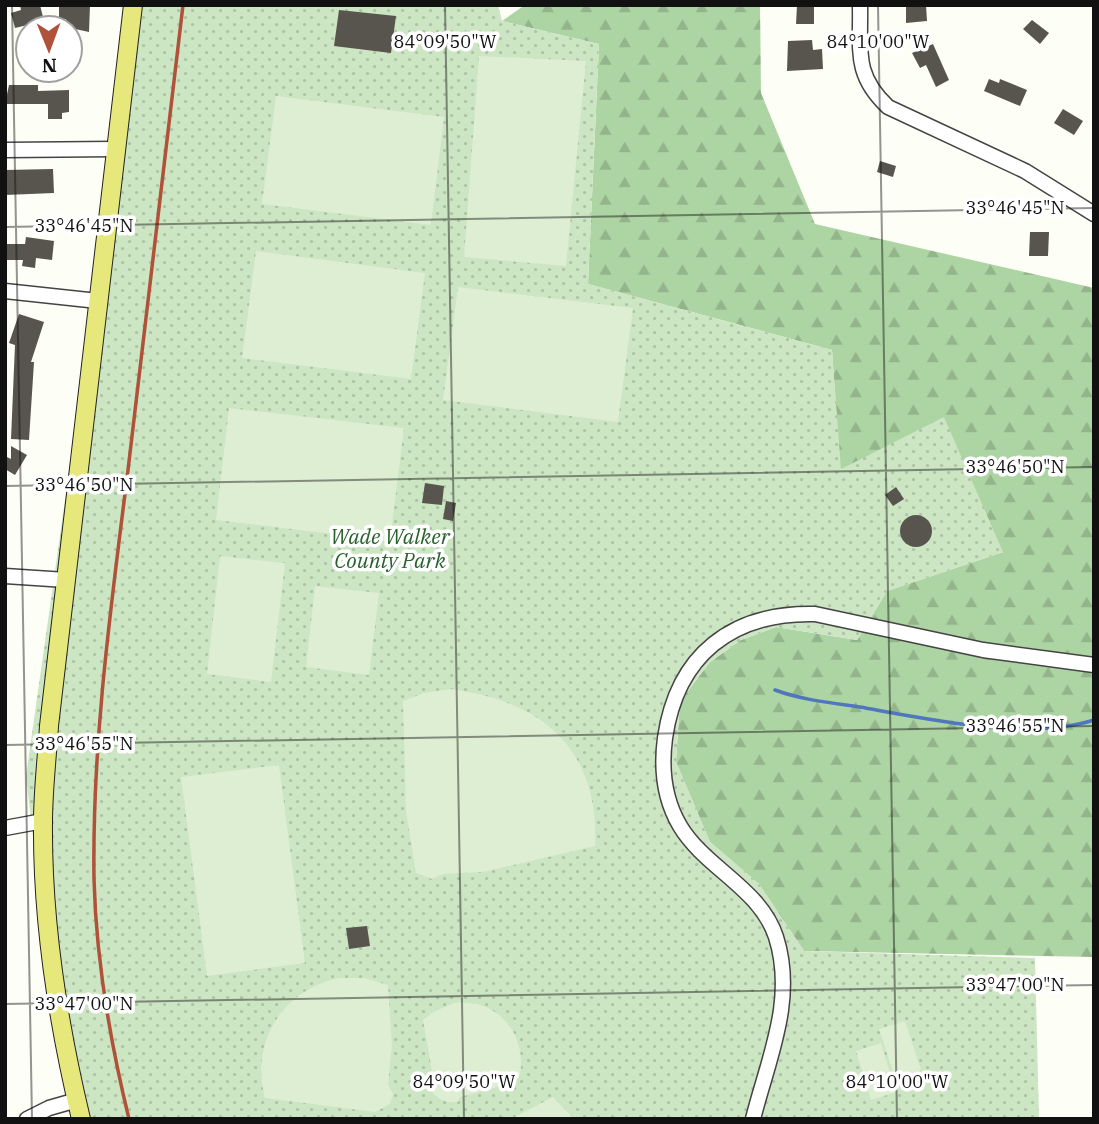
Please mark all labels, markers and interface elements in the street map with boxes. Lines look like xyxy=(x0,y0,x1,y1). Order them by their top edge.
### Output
north arrow xyxy=(14,14,84,84)
text: 84°09'50"W xyxy=(394,30,497,53)
text: 84°10'00"W xyxy=(827,30,930,53)
text: N xyxy=(42,54,57,78)
text: 33°46'45"N xyxy=(966,196,1065,219)
text: 33°46'45"N xyxy=(35,214,134,237)
text: 33°46'50"N xyxy=(966,455,1065,478)
text: 33°46'50"N xyxy=(35,473,134,496)
park label: Wade Walker County Park xyxy=(330,522,451,574)
text: 33°46'55"N xyxy=(966,714,1065,737)
text: 33°46'55"N xyxy=(35,732,134,755)
text: 33°47'00"N xyxy=(966,973,1065,996)
text: 33°47'00"N xyxy=(35,992,134,1015)
text: 84°09'50"W xyxy=(413,1070,516,1093)
text: 84°10'00"W xyxy=(846,1070,949,1093)

